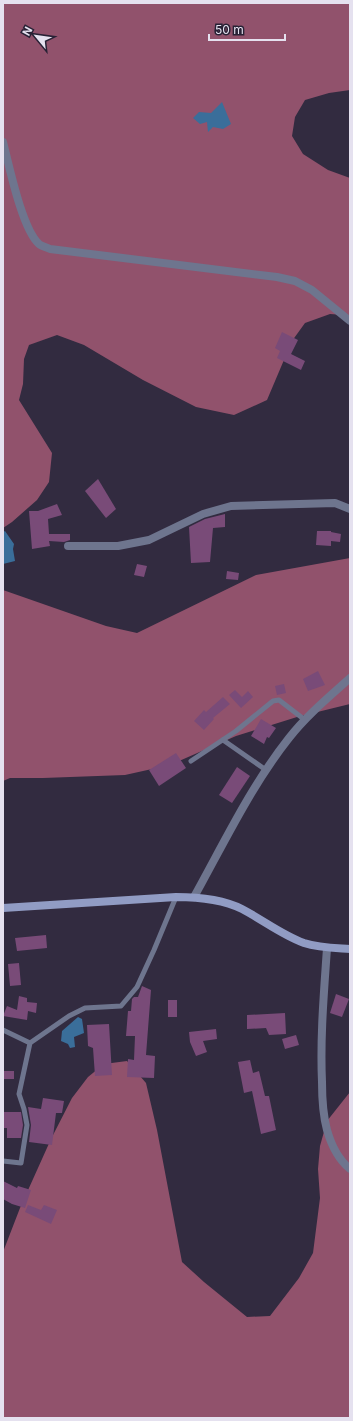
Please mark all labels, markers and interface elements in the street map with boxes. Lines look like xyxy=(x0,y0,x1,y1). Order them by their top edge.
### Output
north arrow xyxy=(16,16,56,56)
scale bar xyxy=(209,16,285,42)
text: 50 m xyxy=(215,22,244,37)
text: N xyxy=(19,24,35,38)

